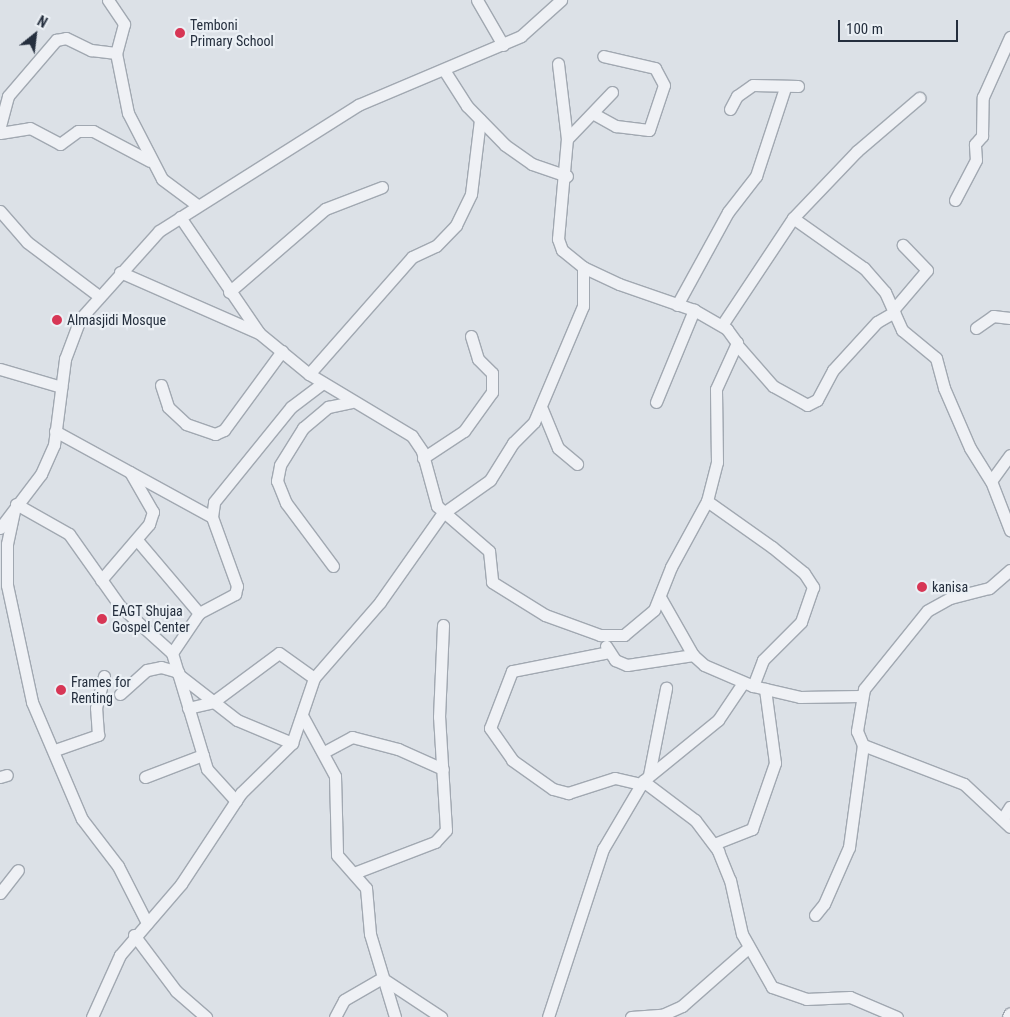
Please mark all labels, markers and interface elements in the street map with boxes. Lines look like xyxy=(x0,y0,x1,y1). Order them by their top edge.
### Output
north arrow xyxy=(10,10,60,60)
scale bar xyxy=(840,10,960,42)
text: N xyxy=(35,13,50,31)
place label: Temboni Primary School xyxy=(190,17,274,49)
text: 100 m xyxy=(846,20,883,38)
marker: Temboni Primary School xyxy=(174,27,186,39)
place label: Almasjidi Mosque xyxy=(67,312,166,328)
marker: Almasjidi Mosque xyxy=(51,314,63,326)
place label: kanisa xyxy=(932,579,968,595)
marker: kanisa xyxy=(916,581,928,593)
place label: EAGT Shujaa Gospel Center xyxy=(112,603,190,636)
marker: EAGT Shujaa Gospel Center xyxy=(96,613,108,625)
place label: Frames for Renting xyxy=(71,674,131,706)
marker: Frames for Renting xyxy=(55,684,67,696)

